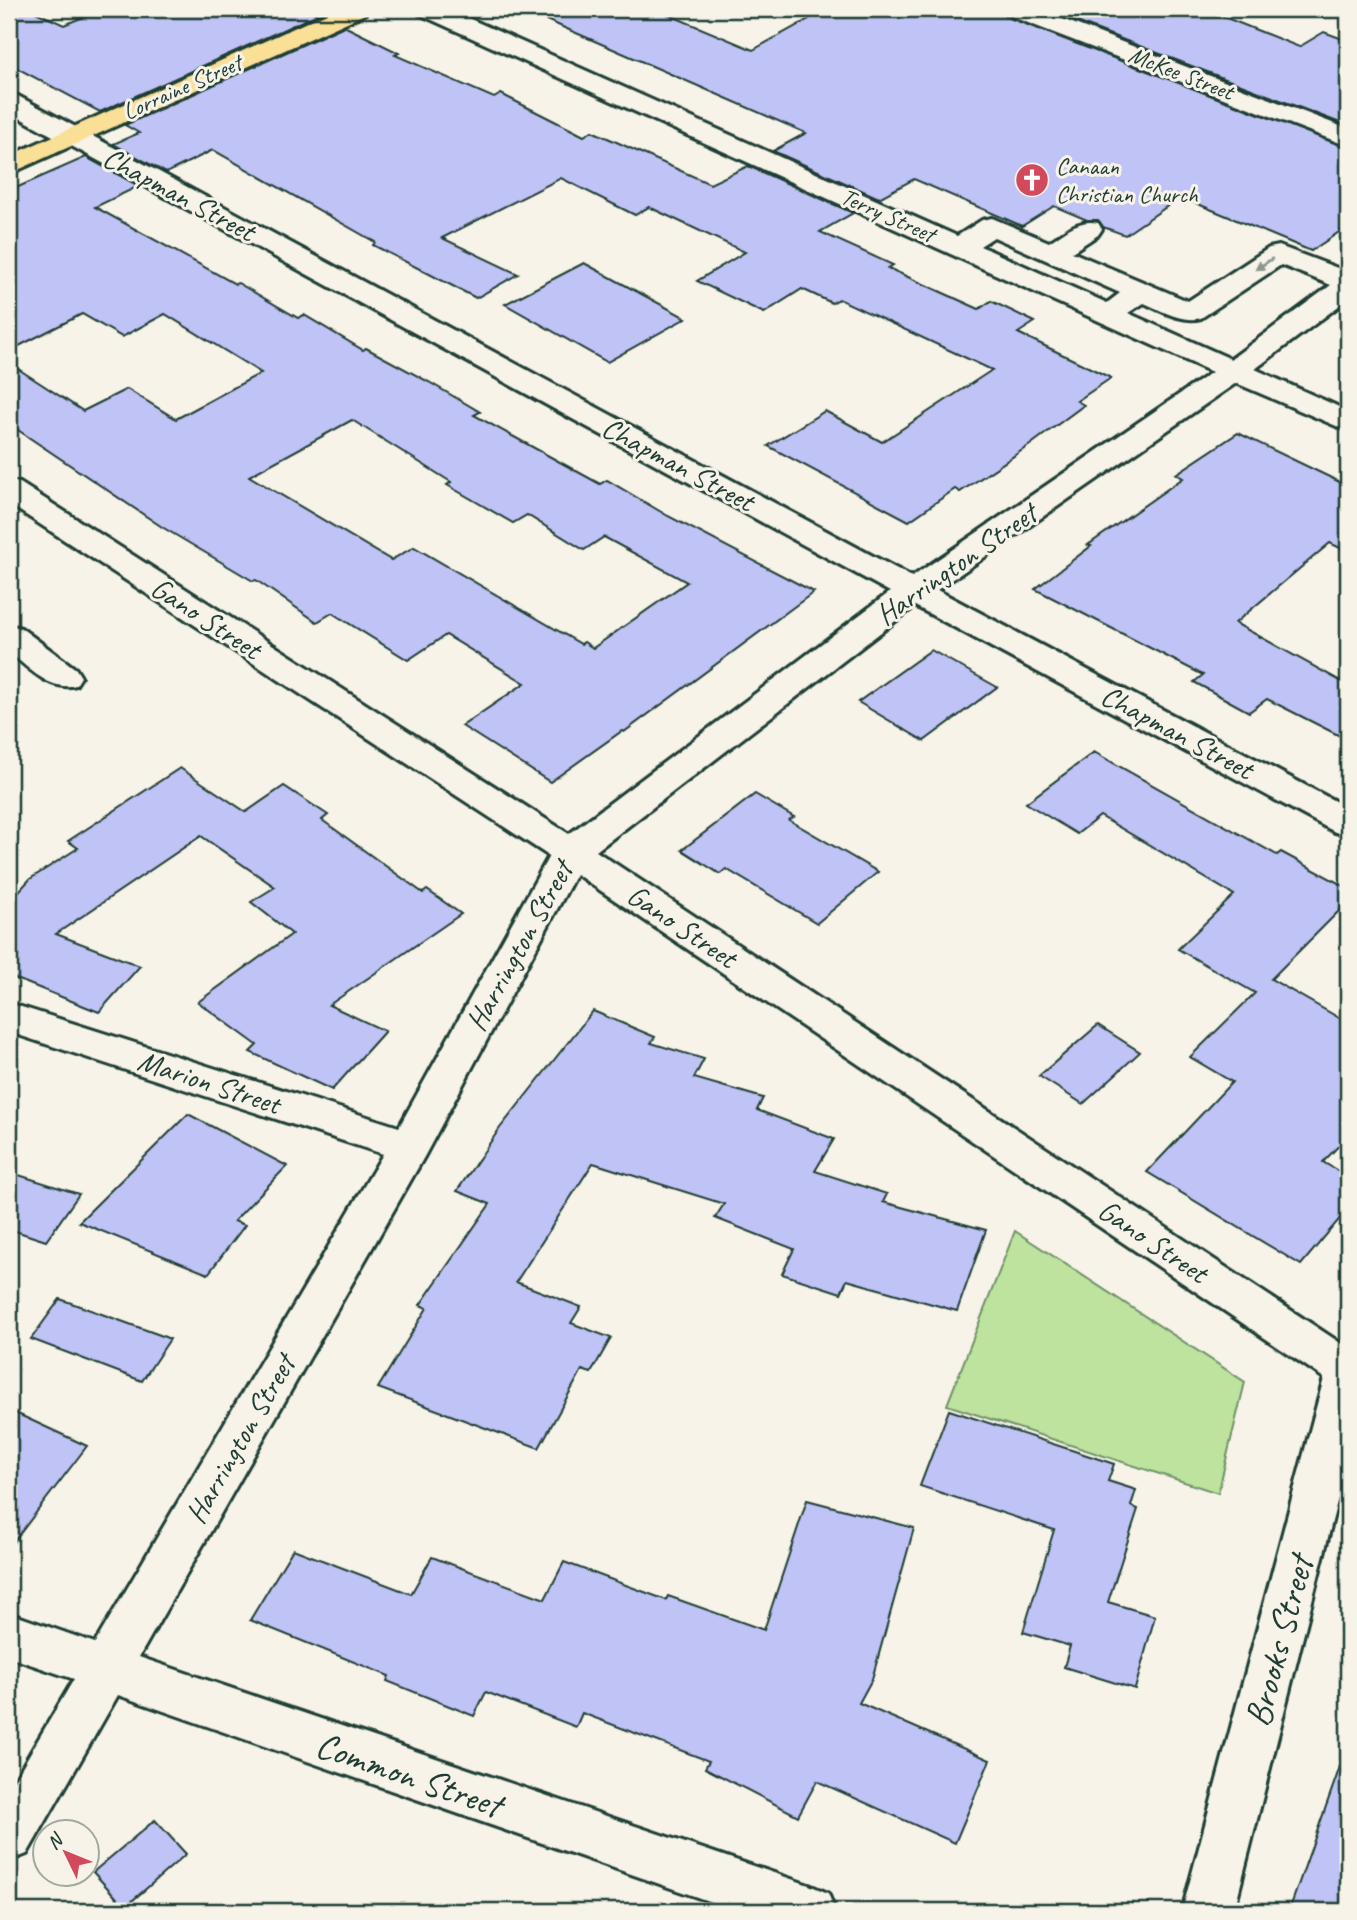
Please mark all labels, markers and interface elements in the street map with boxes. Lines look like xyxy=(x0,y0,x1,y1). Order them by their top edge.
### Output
street label: McKee Street xyxy=(1124,39,1239,107)
street label: Lorraine Street xyxy=(118,46,249,126)
street label: Chapman Street xyxy=(96,138,264,251)
place label: Canaan Christian Church xyxy=(1056,151,1199,209)
church icon: Canaan Christian Church xyxy=(1013,161,1051,199)
street label: Terry Street xyxy=(836,181,942,250)
one-way arrow xyxy=(1255,257,1273,271)
street label: Chapman Street xyxy=(595,408,763,521)
street label: Harrington Street xyxy=(868,492,1047,633)
street label: Gano Street xyxy=(144,568,271,669)
street label: Chapman Street xyxy=(1094,676,1262,789)
street label: Harrington Street xyxy=(457,851,583,1037)
street label: Gano Street xyxy=(620,876,746,978)
street label: Marion Street xyxy=(133,1041,288,1124)
street label: Gano Street xyxy=(1091,1191,1217,1293)
street label: Harrington Street xyxy=(177,1345,305,1530)
street label: Brooks Street xyxy=(1233,1546,1325,1731)
street label: Common Street xyxy=(310,1721,512,1830)
north arrow xyxy=(32,1818,102,1888)
text: N xyxy=(42,1827,69,1855)

